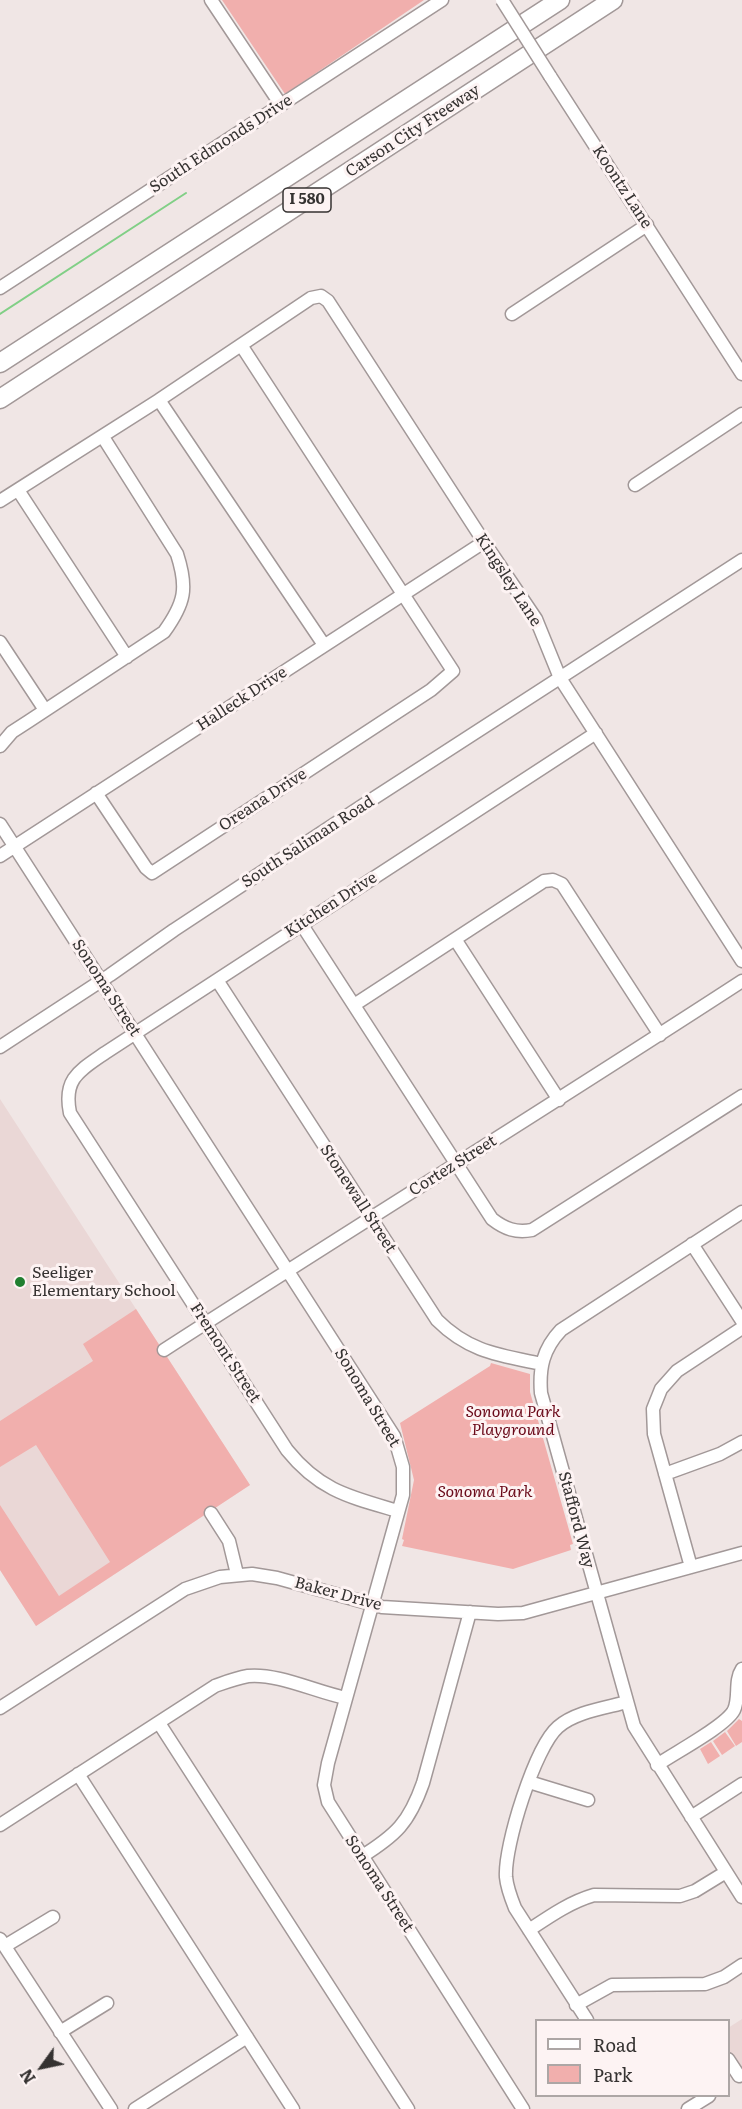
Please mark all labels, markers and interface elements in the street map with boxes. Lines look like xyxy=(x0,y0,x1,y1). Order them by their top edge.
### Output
street label: Carson City Freeway xyxy=(342,80,484,182)
street label: South Edmonds Drive xyxy=(146,91,296,197)
street label: Koontz Lane xyxy=(588,142,656,232)
road number: I 580 xyxy=(283,188,331,212)
street label: Kingsley Lane xyxy=(471,530,545,630)
street label: Halleck Drive xyxy=(193,663,291,735)
street label: Oreana Drive xyxy=(216,765,310,835)
street label: South Saliman Road xyxy=(238,792,378,892)
street label: Kitchen Drive xyxy=(281,868,381,942)
street label: Sonoma Street xyxy=(68,936,144,1040)
street label: Cortez Street xyxy=(406,1132,500,1200)
street label: Stonewall Street xyxy=(316,1141,400,1257)
place label: Seeliger Elementary School xyxy=(32,1263,176,1301)
marker: Seeliger Elementary School xyxy=(13,1275,27,1289)
street label: Fremont Street xyxy=(186,1299,264,1407)
street label: Sonoma Street xyxy=(330,1345,404,1451)
park label: Sonoma Park Playground xyxy=(466,1402,560,1440)
street label: Stafford Way xyxy=(554,1469,598,1571)
park label: Sonoma Park xyxy=(438,1482,532,1502)
street label: Baker Drive xyxy=(292,1573,384,1615)
street label: Sonoma Street xyxy=(341,1832,417,1936)
legend xyxy=(535,2019,730,2097)
text: Road xyxy=(593,2031,637,2058)
north arrow xyxy=(12,2037,72,2097)
text: Park xyxy=(593,2061,632,2088)
text: N xyxy=(13,2065,41,2089)

